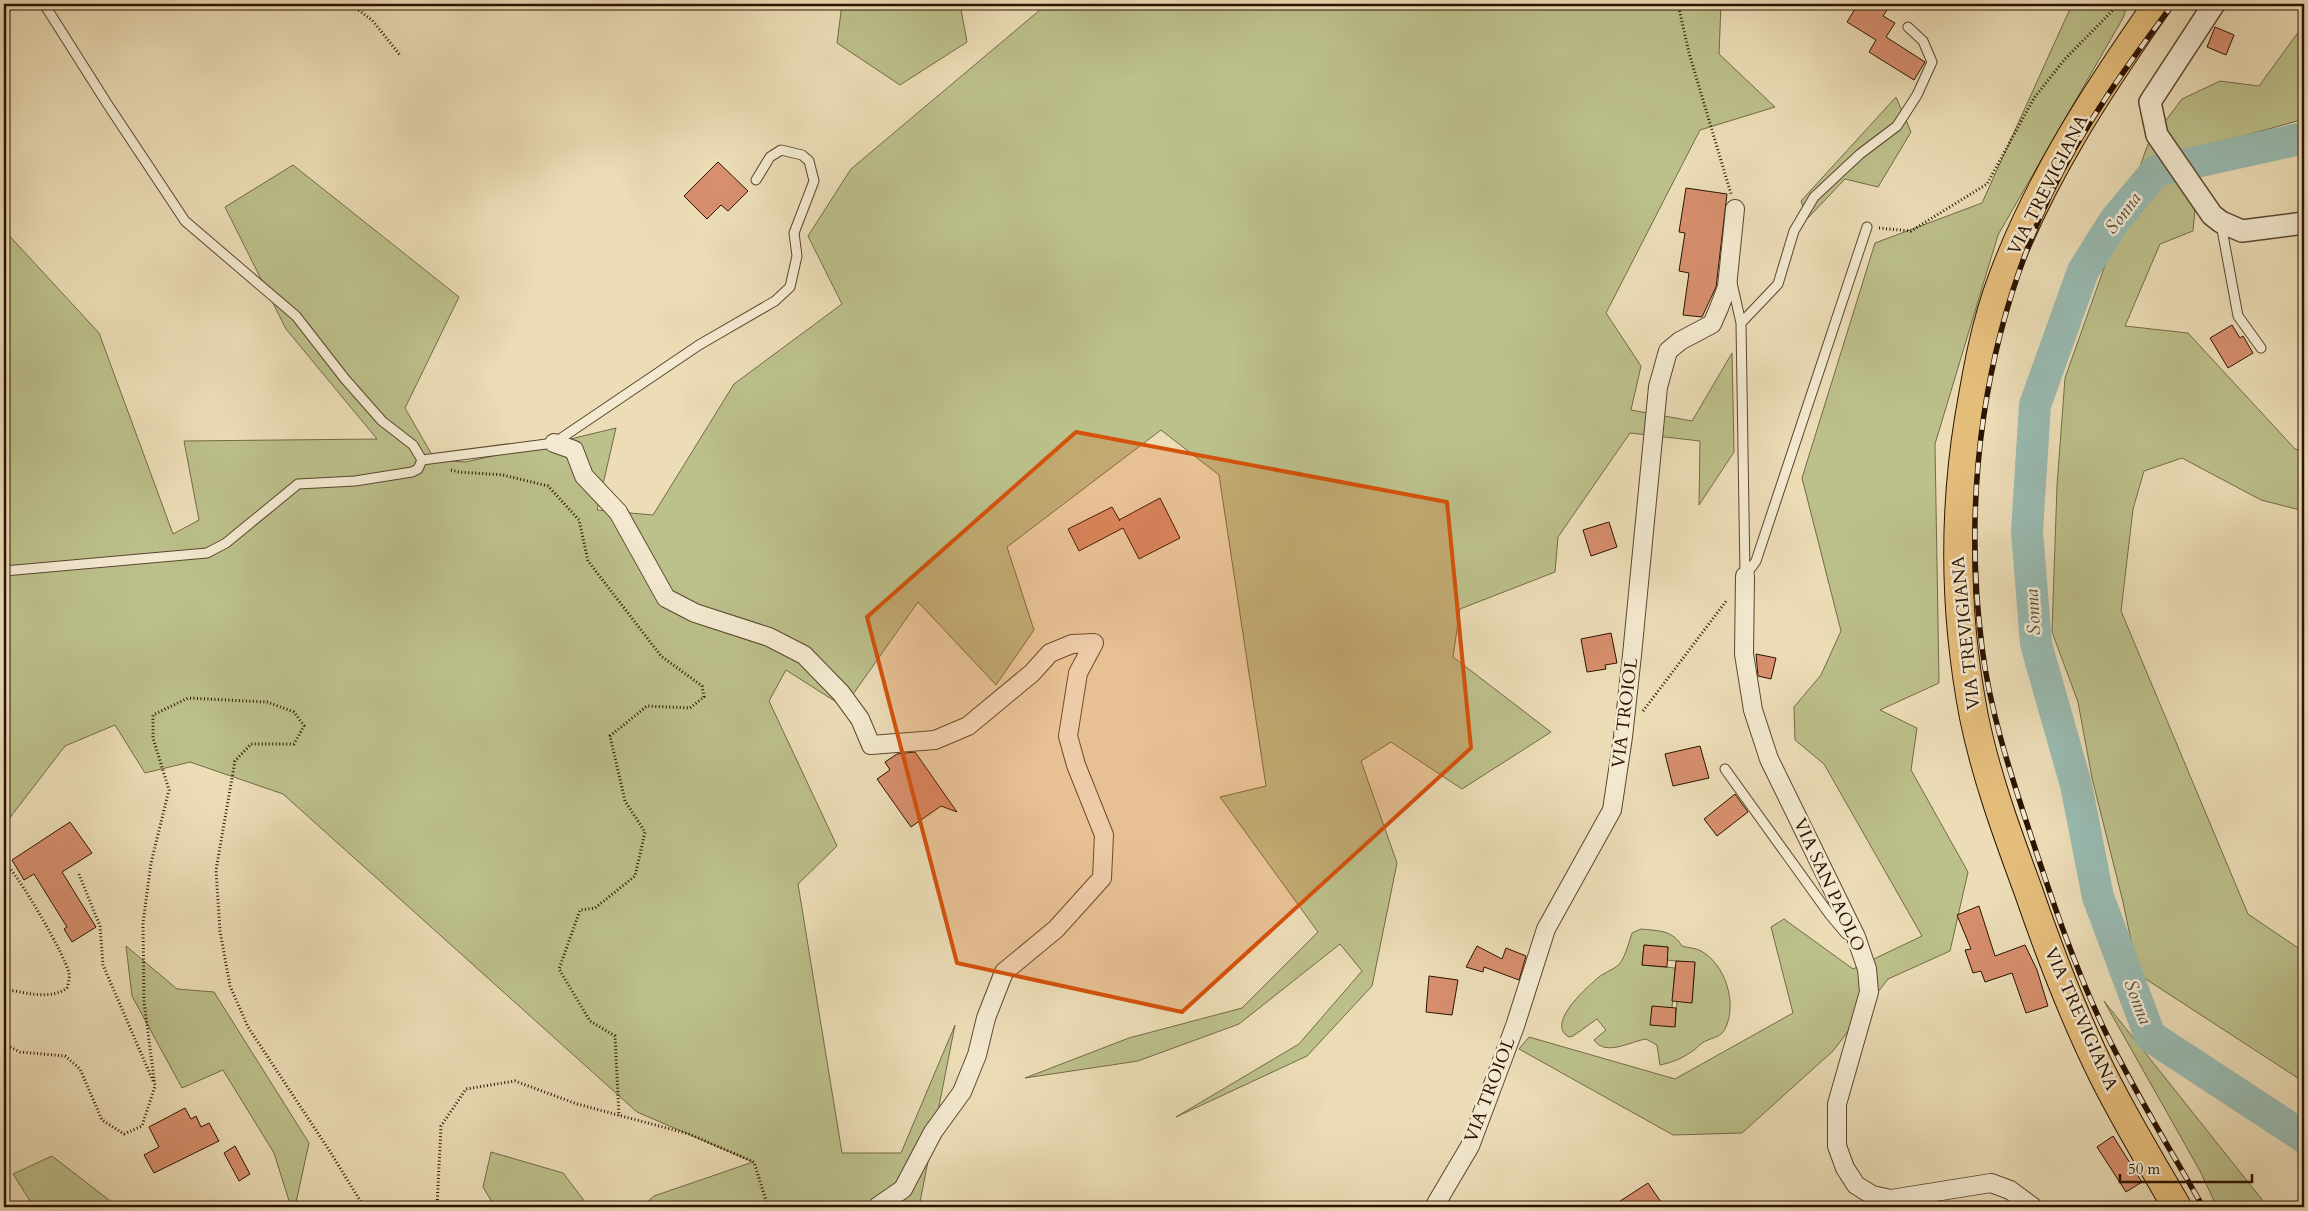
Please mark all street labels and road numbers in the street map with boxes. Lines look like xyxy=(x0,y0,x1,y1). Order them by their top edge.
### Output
street label: VIA TREVIGIANA xyxy=(2002,110,2094,260)
street label: VIA TREVIGIANA xyxy=(1945,555,1987,711)
street label: VIA TROIOL xyxy=(1606,656,1644,770)
street label: VIA SAN PAOLO xyxy=(1787,814,1871,956)
street label: VIA TREVIGIANA xyxy=(2038,943,2124,1095)
street label: VIA TROIOL xyxy=(1458,1034,1522,1146)

